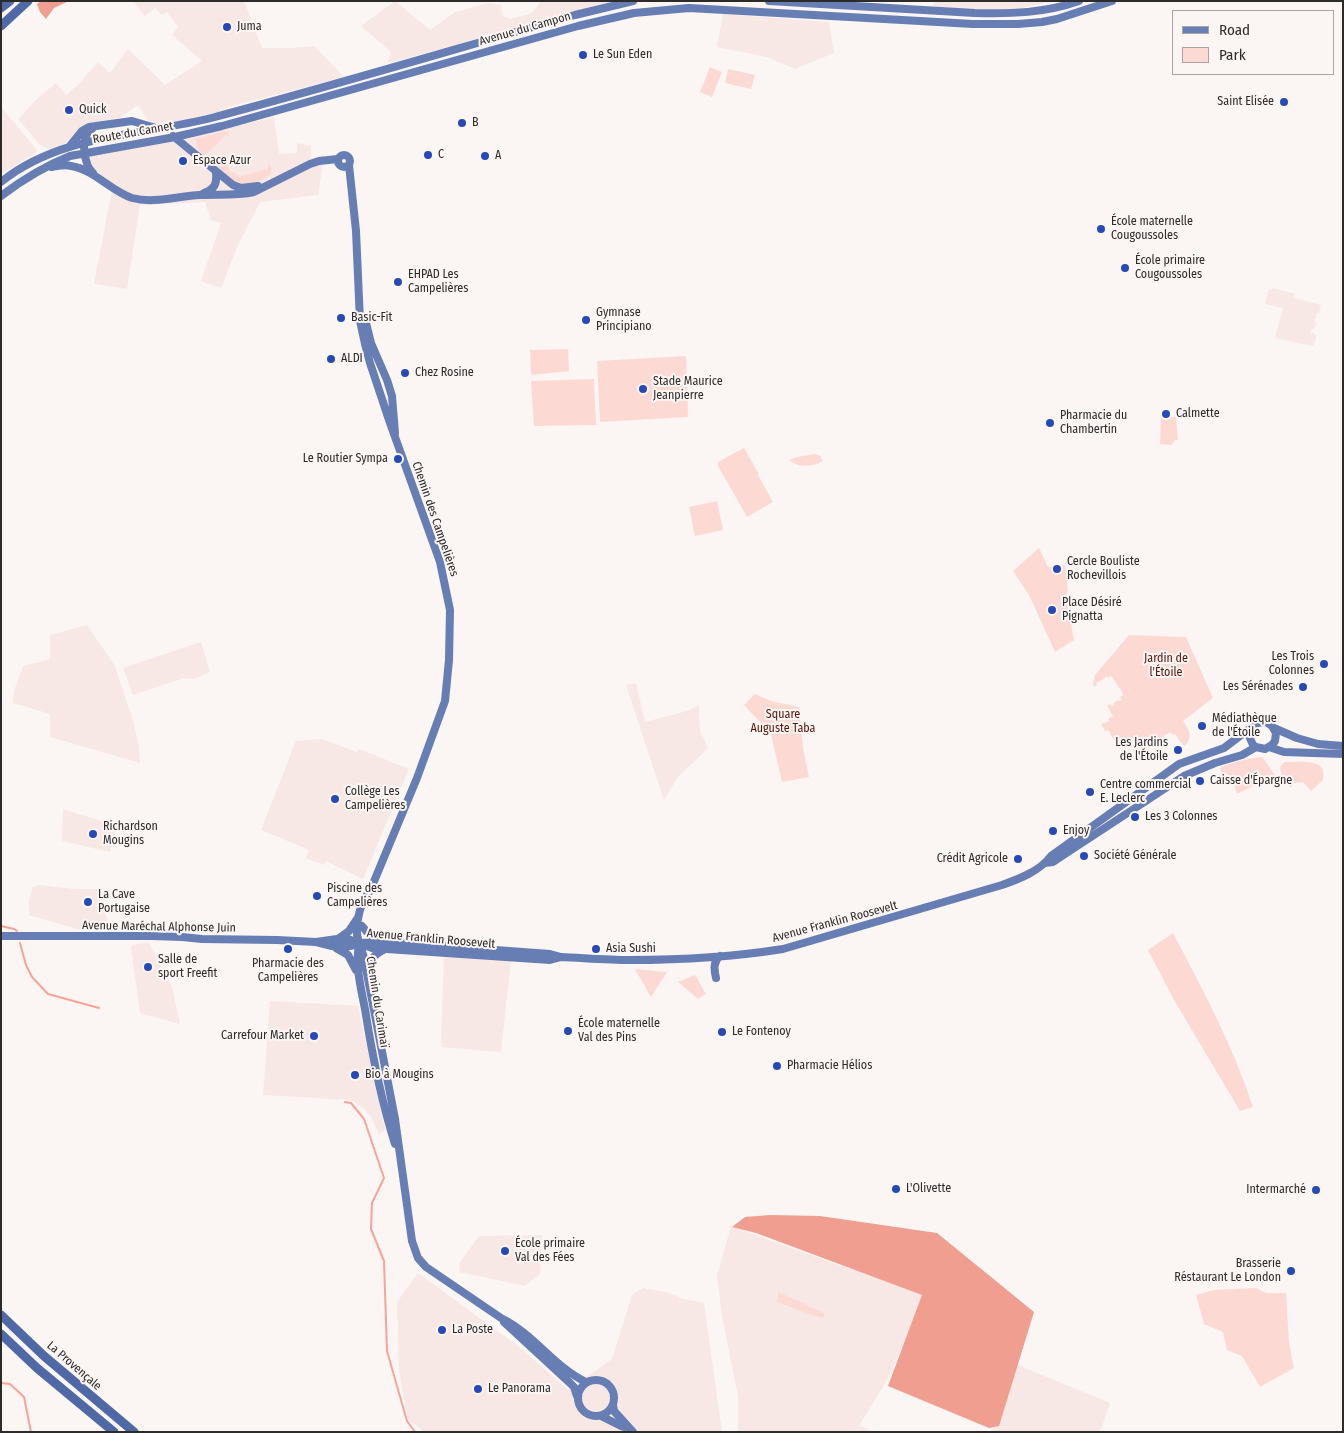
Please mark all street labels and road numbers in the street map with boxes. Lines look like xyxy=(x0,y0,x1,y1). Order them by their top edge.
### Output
street label: Avenue du Campon xyxy=(478,9,572,49)
street label: Route du Cannet xyxy=(92,119,174,147)
street label: Chemin des Campelières xyxy=(409,460,461,578)
street label: Avenue Franklin Roosevelt xyxy=(771,898,899,946)
street label: Avenue Maréchal Alphonse Juin xyxy=(82,918,236,936)
street label: Avenue Franklin Roosevelt xyxy=(366,926,496,952)
street label: Chemin du Carimaï xyxy=(363,955,391,1049)
street label: La Provençale xyxy=(44,1338,104,1394)

